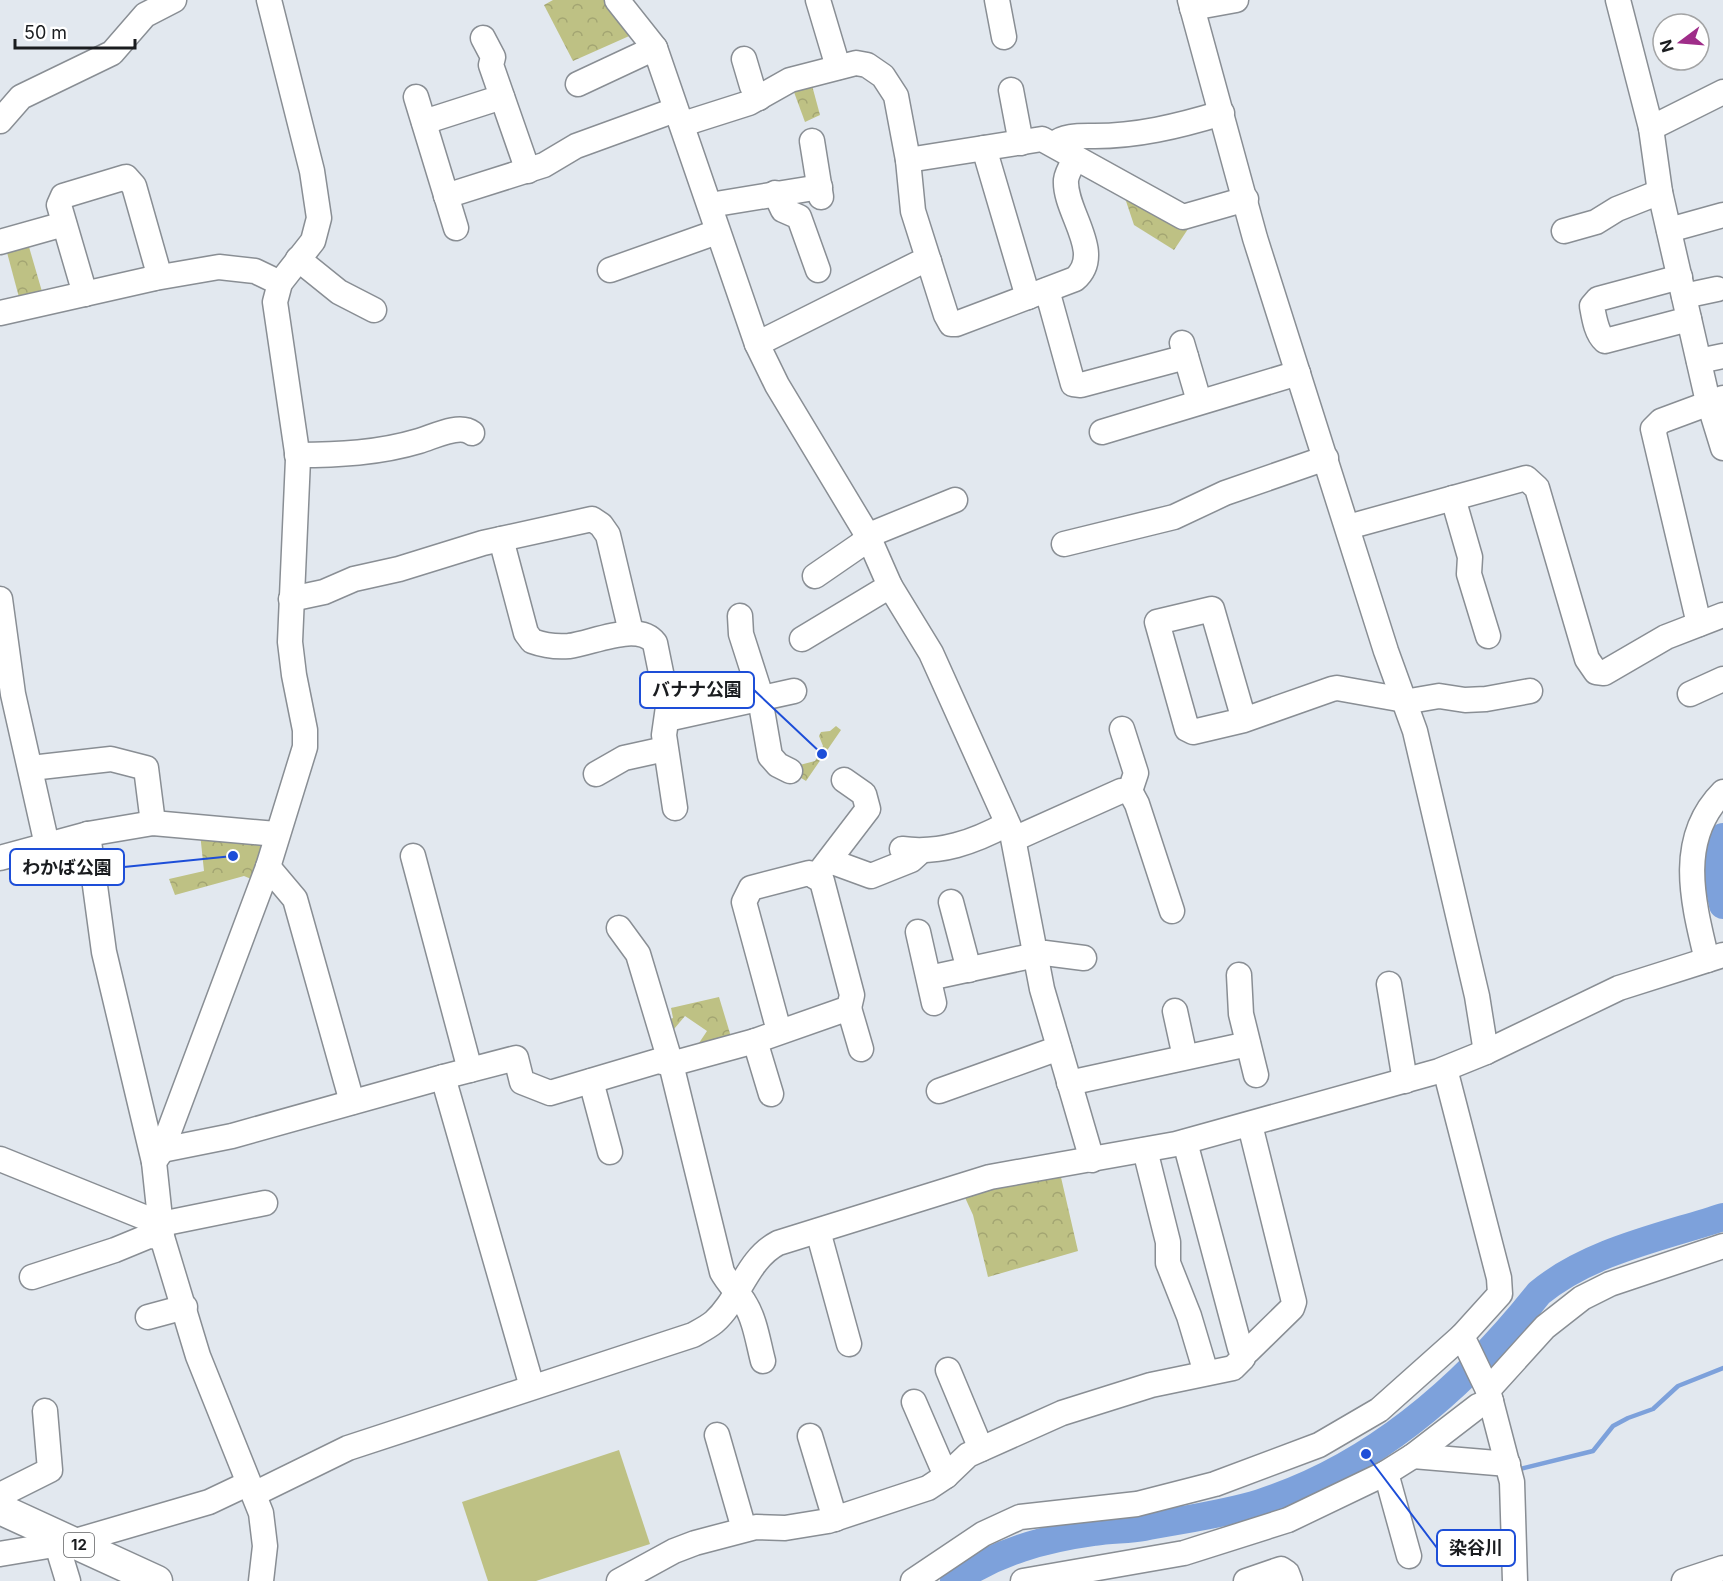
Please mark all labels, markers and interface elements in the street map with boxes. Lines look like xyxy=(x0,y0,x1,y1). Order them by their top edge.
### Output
scale bar xyxy=(15,12,135,50)
north arrow xyxy=(1651,12,1711,72)
text: 50 m xyxy=(24,22,67,43)
text: N xyxy=(1655,38,1678,55)
callout: バナナ公園 xyxy=(640,672,754,708)
text: バナナ公園 xyxy=(652,679,742,700)
callout: わかば公園 xyxy=(10,849,124,885)
text: わかば公園 xyxy=(22,857,112,878)
callout: 染谷川 xyxy=(1437,1530,1515,1566)
road number: 12 xyxy=(64,1533,94,1557)
text: 染谷川 xyxy=(1449,1537,1503,1558)

